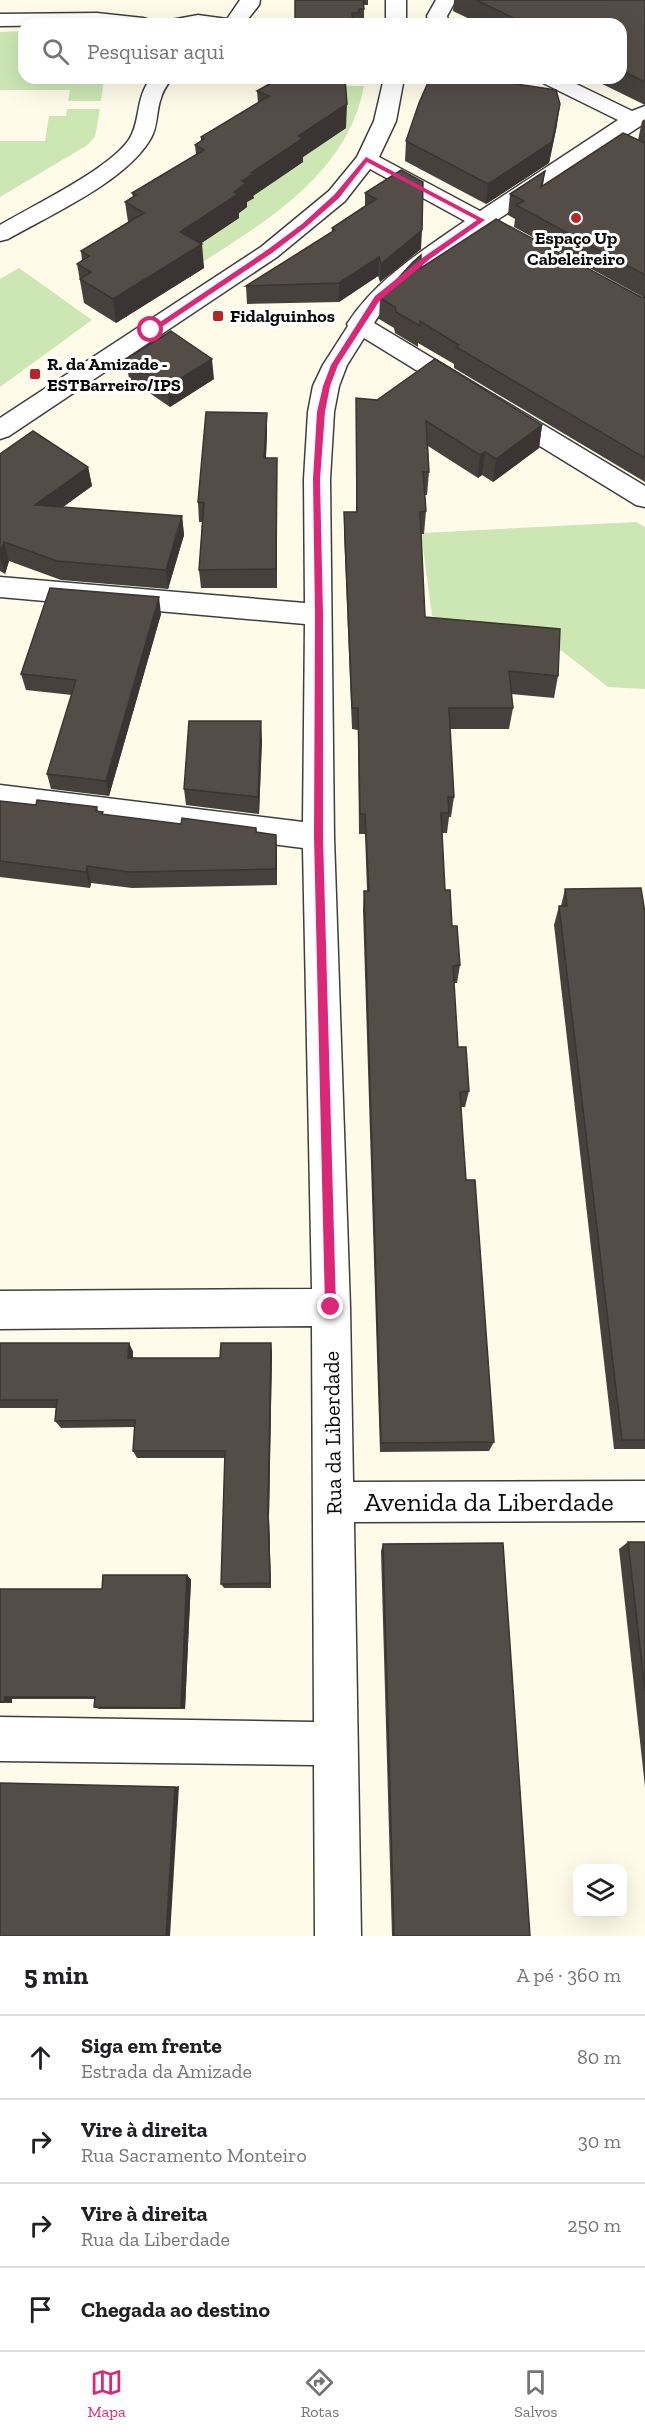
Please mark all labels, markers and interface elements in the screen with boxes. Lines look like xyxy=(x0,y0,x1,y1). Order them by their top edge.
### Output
search box xyxy=(18,18,627,84)
icon: search xyxy=(39,35,72,68)
text: Pesquisar aqui xyxy=(87,38,224,65)
marker: Espaço Up Cabeleireiro xyxy=(569,211,583,225)
place label: Espaço Up Cabeleireiro xyxy=(527,227,626,270)
place label: Fidalguinhos xyxy=(230,305,335,327)
marker: Fidalguinhos xyxy=(211,309,225,323)
route start xyxy=(137,316,163,342)
place label: R. da Amizade - ESTBarreiro/IPS xyxy=(47,353,181,396)
marker: R. da Amizade - ESTBarreiro/IPS xyxy=(28,367,42,381)
route end xyxy=(317,1293,343,1319)
street label: Rua da Liberdade xyxy=(318,1351,347,1515)
street label: Avenida da Liberdade xyxy=(364,1486,614,1518)
map controls xyxy=(573,1864,627,1918)
button: layers xyxy=(573,1864,627,1918)
text: 5 min xyxy=(24,1959,88,1991)
text: A pé · 360 m xyxy=(517,1963,621,1987)
text: Siga em frente xyxy=(81,2032,222,2059)
icon: ahead xyxy=(24,2041,57,2074)
text: 80 m xyxy=(577,2045,621,2069)
text: Estrada da Amizade xyxy=(81,2059,252,2083)
text: Vire à direita xyxy=(81,2116,208,2143)
icon: right xyxy=(24,2125,57,2158)
text: 30 m xyxy=(578,2129,621,2153)
text: Rua Sacramento Monteiro xyxy=(81,2143,307,2167)
text: Vire à direita xyxy=(81,2200,208,2227)
icon: right xyxy=(24,2209,57,2242)
text: 250 m xyxy=(567,2213,621,2237)
text: Rua da Liberdade xyxy=(81,2227,230,2251)
icon: arrive xyxy=(24,2293,57,2326)
text: Chegada ao destino xyxy=(81,2296,270,2323)
tab: Mapa xyxy=(87,2366,126,2421)
tab: Rotas xyxy=(301,2366,339,2421)
tab: Salvos xyxy=(514,2366,558,2421)

